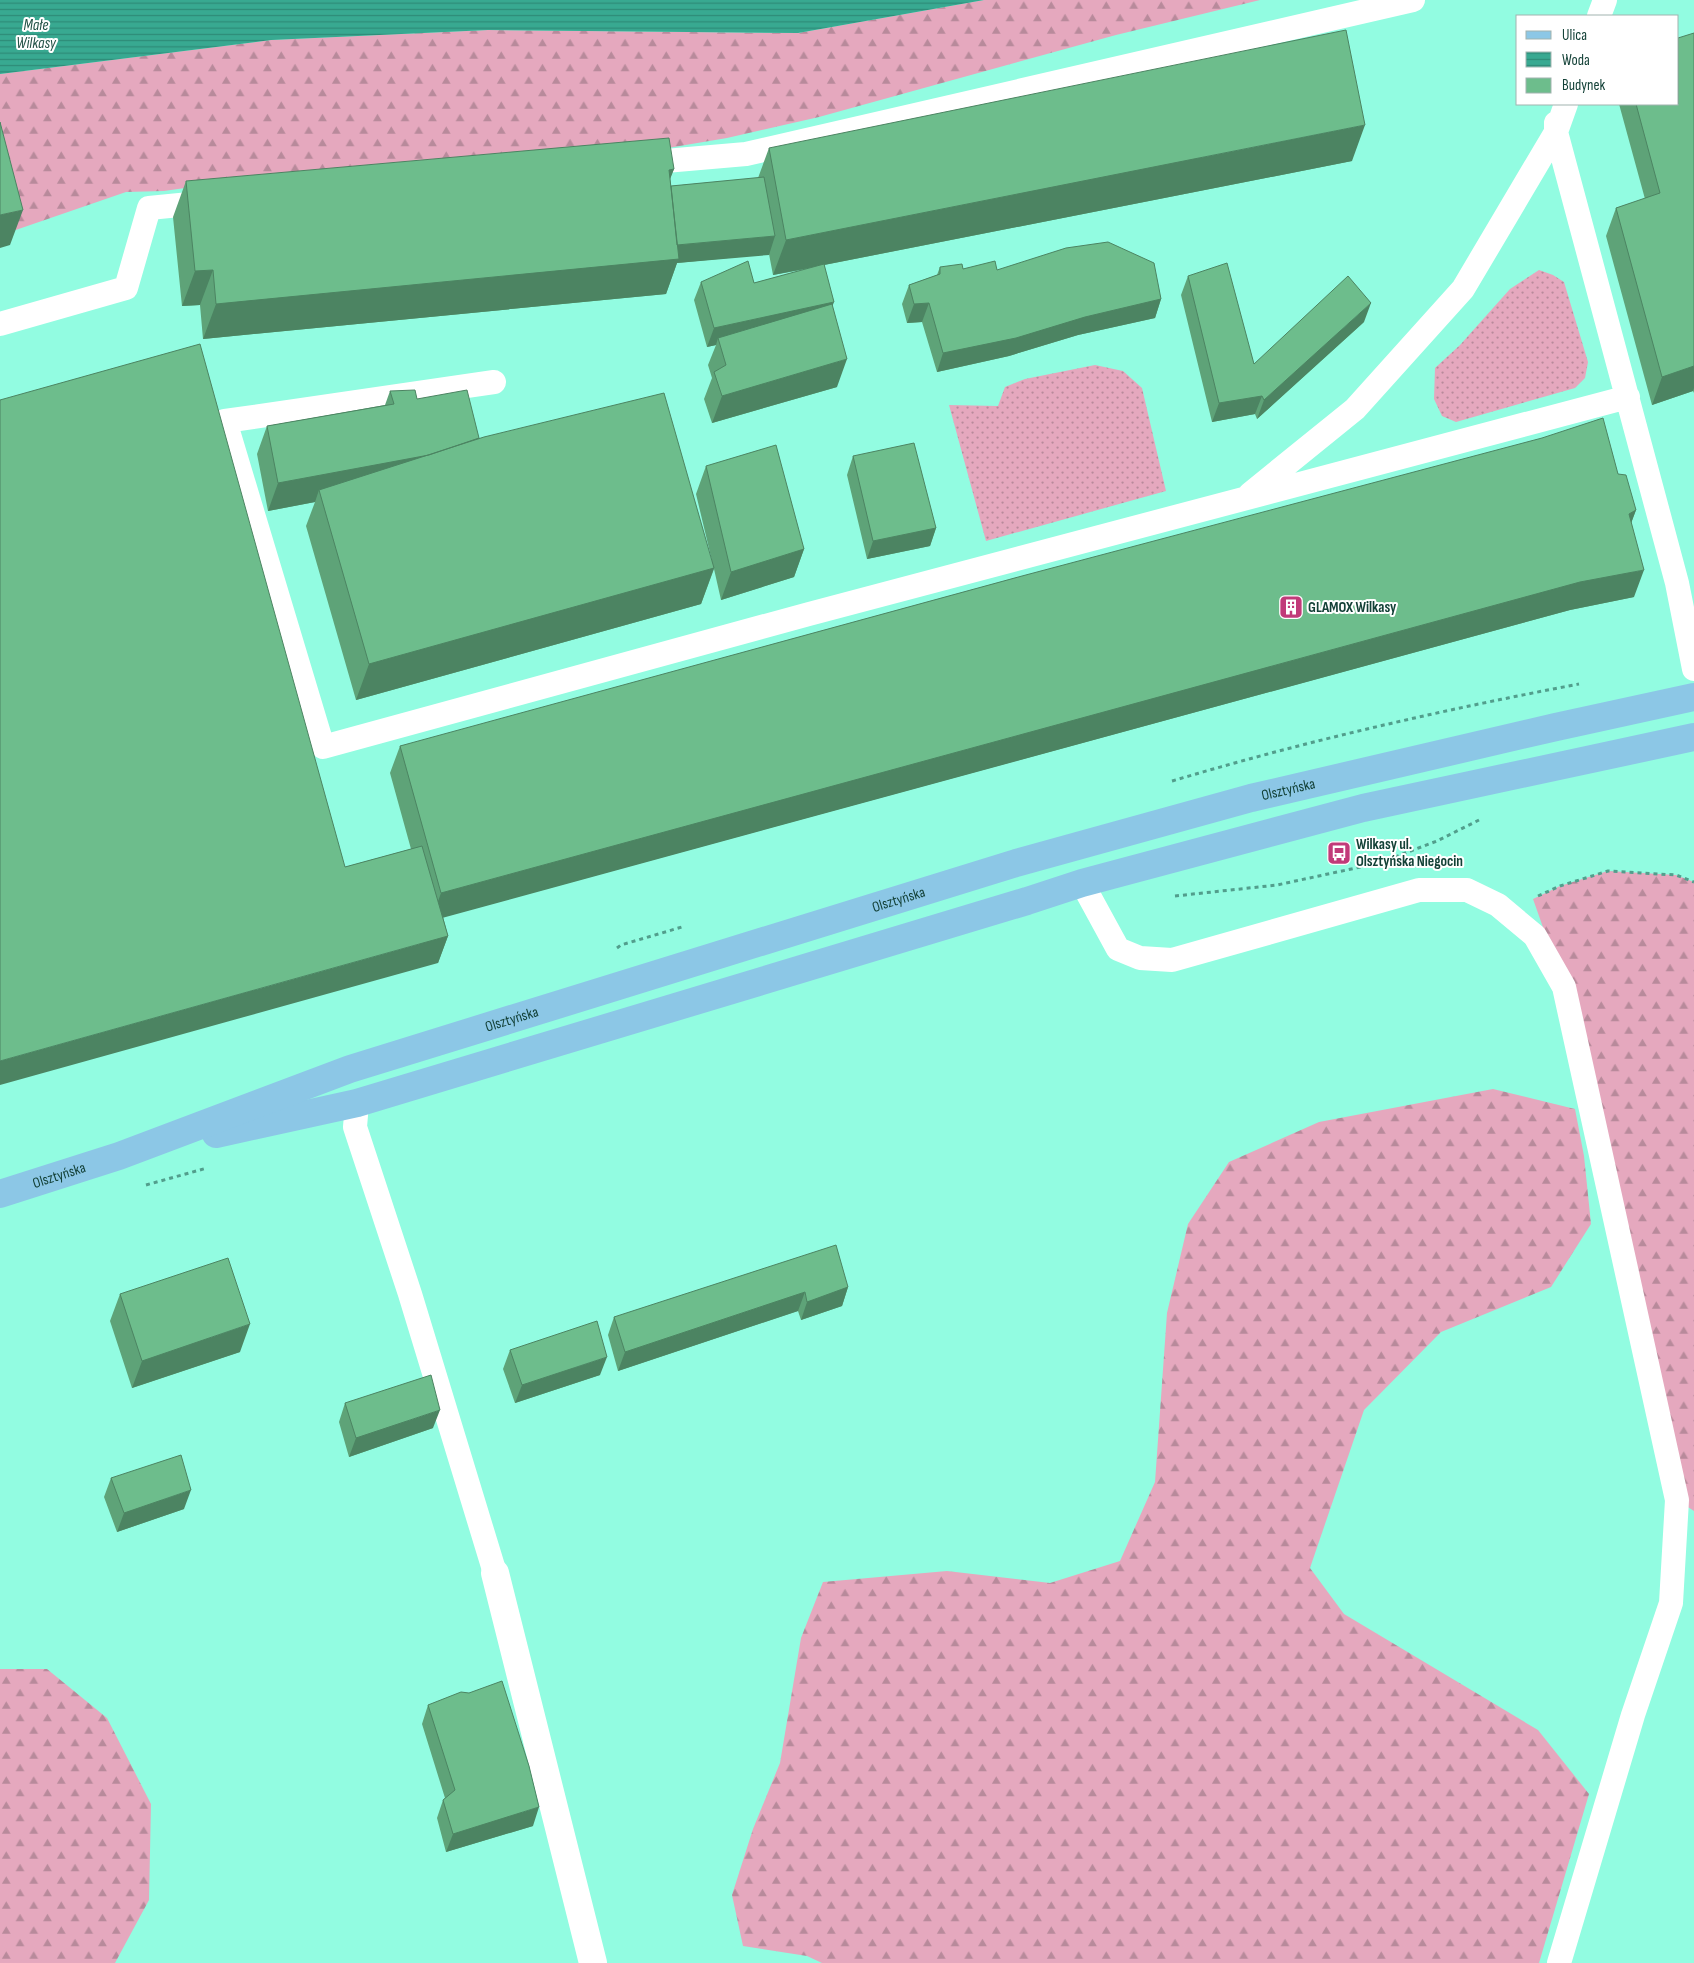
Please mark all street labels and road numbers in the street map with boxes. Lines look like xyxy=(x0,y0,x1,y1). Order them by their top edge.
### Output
street label: Olsztyńska xyxy=(1260,774,1317,805)
street label: Olsztyńska xyxy=(870,882,928,916)
street label: Olsztyńska xyxy=(483,1002,541,1036)
street label: Olsztyńska xyxy=(30,1158,88,1192)

